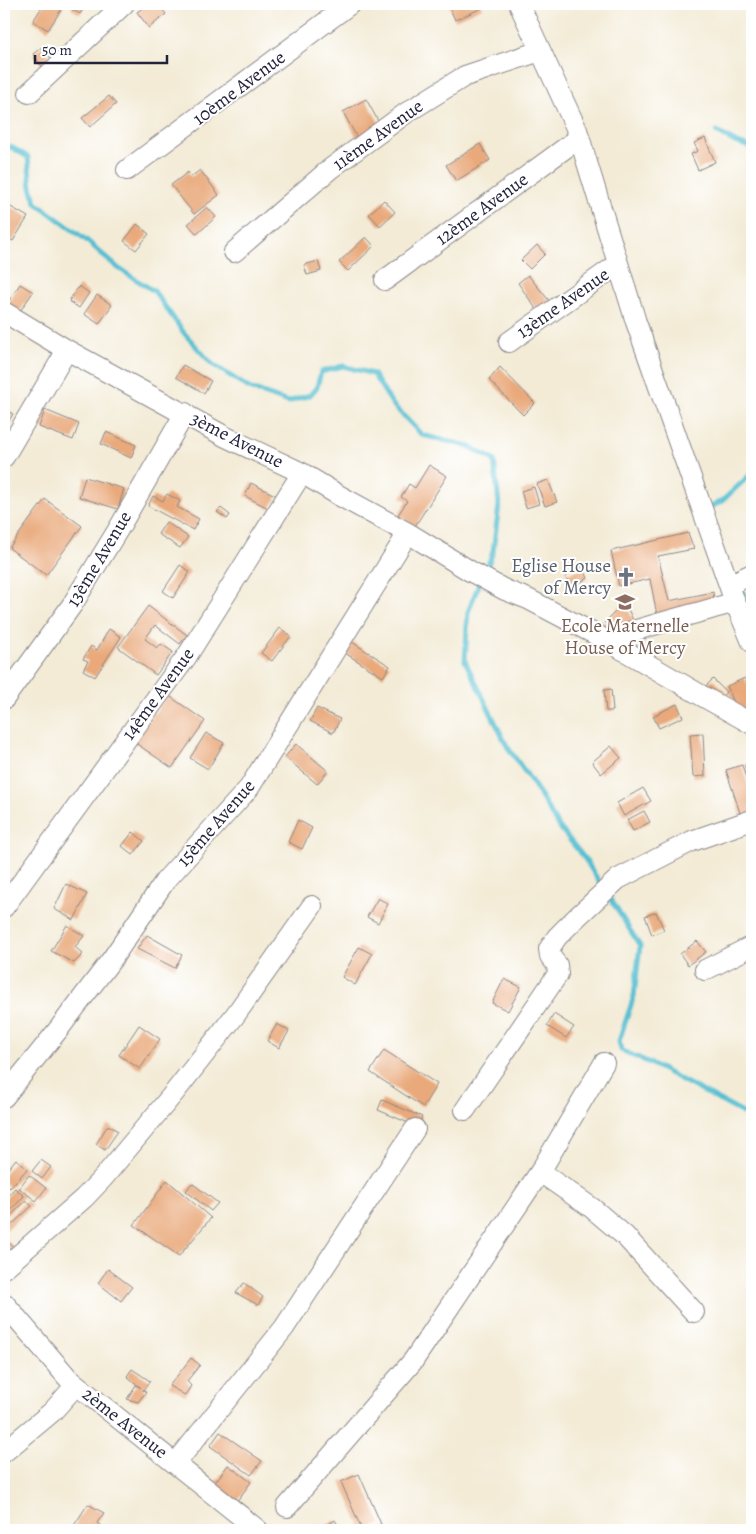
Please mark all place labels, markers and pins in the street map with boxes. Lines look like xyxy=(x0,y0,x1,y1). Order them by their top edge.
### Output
place label: Eglise House of Mercy xyxy=(511,553,612,601)
church icon: Eglise House of Mercy xyxy=(615,566,637,588)
school or university icon: Ecole Maternelle House of Mercy xyxy=(614,591,636,613)
place label: Ecole Maternelle House of Mercy xyxy=(561,613,689,661)

